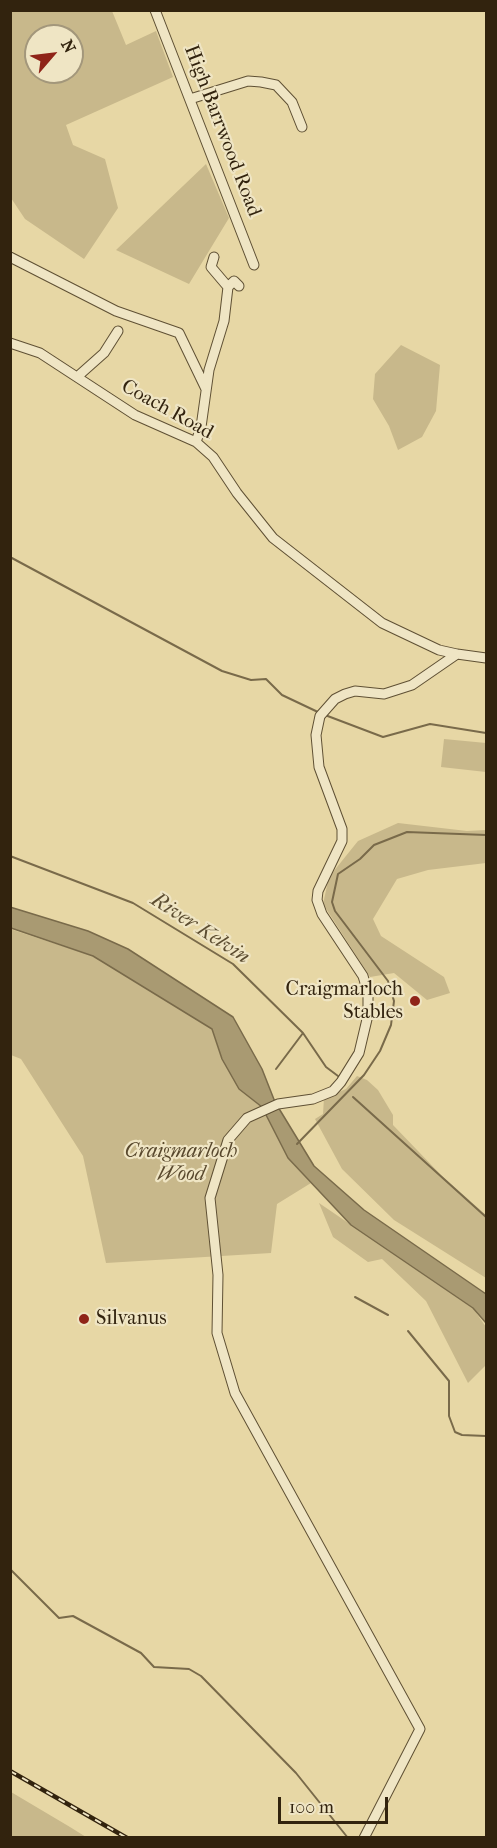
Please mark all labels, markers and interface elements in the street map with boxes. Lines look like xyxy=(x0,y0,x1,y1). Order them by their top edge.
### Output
north arrow xyxy=(24,24,84,84)
text: N xyxy=(57,36,80,56)
street label: High Barrwood Road xyxy=(178,42,266,220)
street label: Coach Road xyxy=(117,375,217,445)
water label: River Kelvin xyxy=(146,888,254,970)
place label: Craigmarloch Stables xyxy=(286,978,403,1025)
marker: Craigmarloch Stables xyxy=(408,994,422,1008)
park label: Craigmarloch Wood xyxy=(125,1140,237,1187)
place label: Silvanus xyxy=(96,1307,167,1331)
marker: Silvanus xyxy=(77,1312,91,1326)
scale bar xyxy=(281,1785,390,1823)
text: 100 m xyxy=(289,1797,334,1818)

